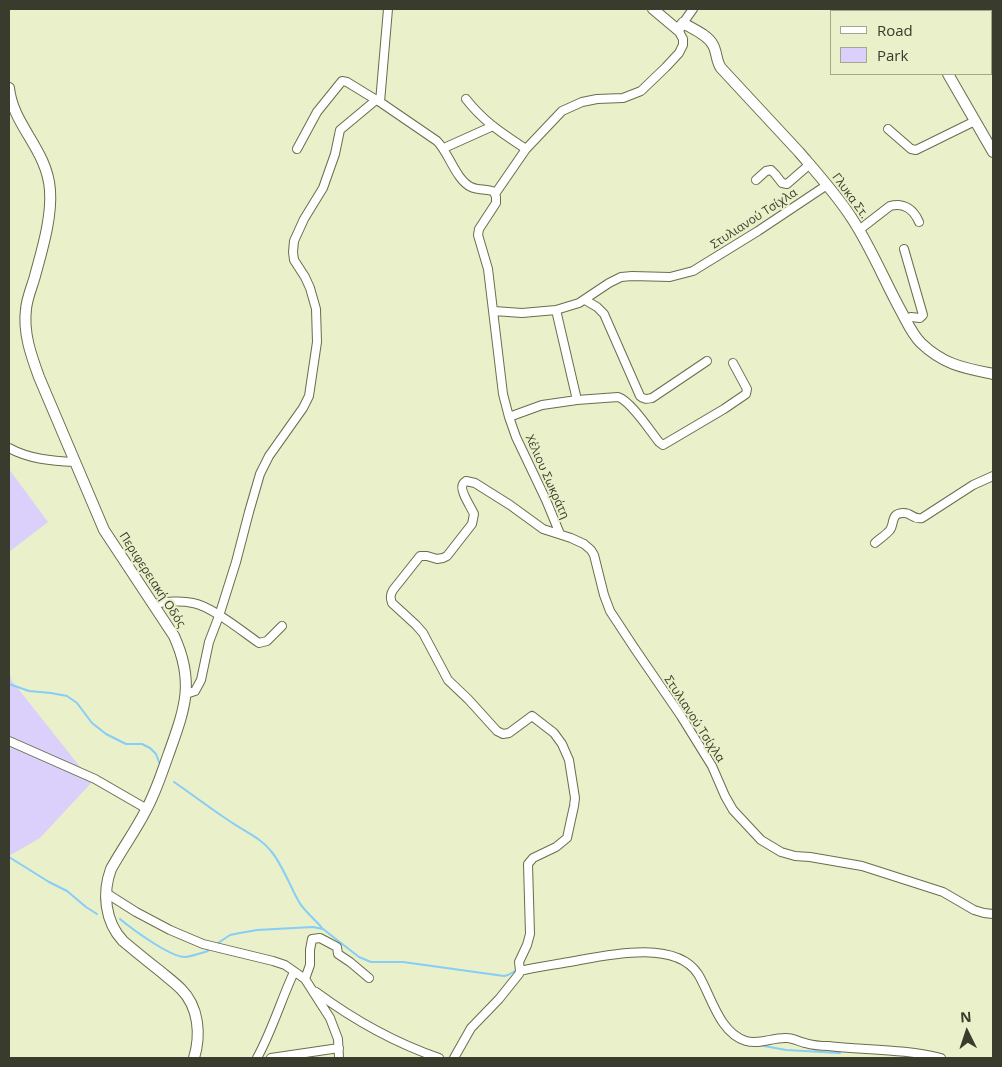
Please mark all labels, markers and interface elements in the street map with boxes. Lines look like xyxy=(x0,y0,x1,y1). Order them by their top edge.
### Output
legend xyxy=(830,10,992,75)
text: Road xyxy=(877,20,913,40)
text: Park xyxy=(877,45,908,65)
street label: Γλυκα Στ. xyxy=(829,171,871,221)
street label: Στυλιανού Τσίχλα xyxy=(708,186,800,252)
street label: Χέλιου Σωκράτη xyxy=(522,433,572,521)
street label: Περιφερειακή Οδός xyxy=(116,530,188,630)
street label: Στυλιανού Τσίχλα xyxy=(661,673,727,765)
north arrow xyxy=(942,1007,992,1057)
text: N xyxy=(960,1007,972,1026)

